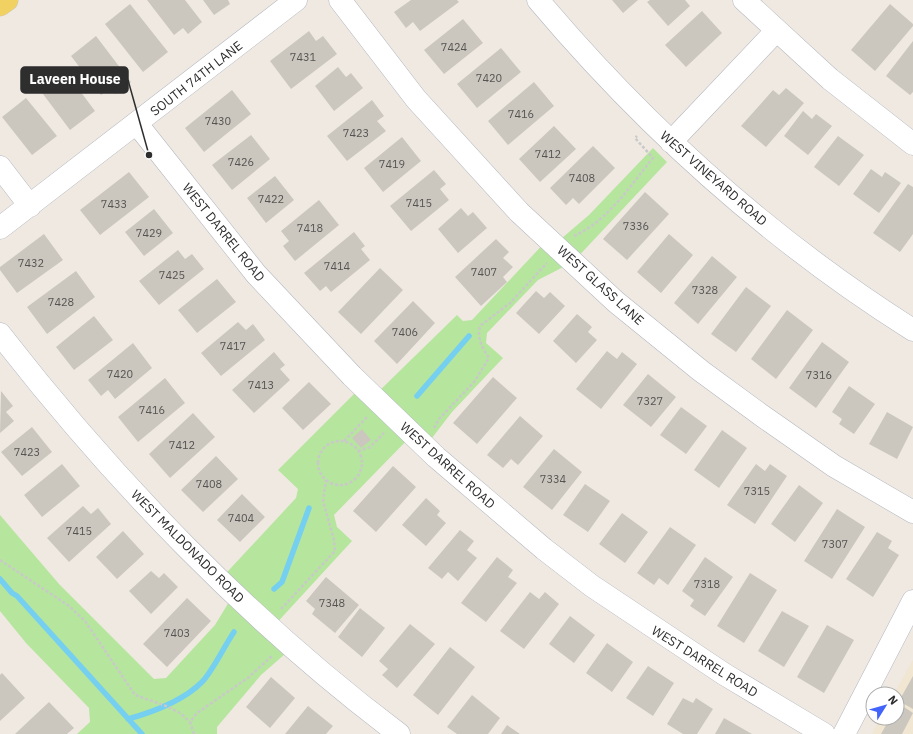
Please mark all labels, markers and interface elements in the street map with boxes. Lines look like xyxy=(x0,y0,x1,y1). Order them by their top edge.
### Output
street label: SOUTH 74TH LANE xyxy=(147,37,246,120)
house number: 7424 xyxy=(441,40,468,54)
house number: 7431 xyxy=(290,50,317,64)
callout: Laveen House xyxy=(21,67,128,93)
text: Laveen House xyxy=(29,70,121,88)
house number: 7420 xyxy=(476,71,502,85)
house number: 7416 xyxy=(508,107,534,121)
house number: 7430 xyxy=(205,114,231,128)
house number: 7423 xyxy=(343,126,369,140)
street label: WEST VINEYARD ROAD xyxy=(657,127,771,230)
house number: 7412 xyxy=(535,147,561,161)
house number: 7426 xyxy=(228,155,254,169)
house number: 7419 xyxy=(379,157,405,171)
house number: 7408 xyxy=(569,171,595,185)
street label: WEST DARREL ROAD xyxy=(179,180,269,285)
house number: 7422 xyxy=(258,192,284,206)
house number: 7415 xyxy=(406,196,432,210)
house number: 7433 xyxy=(101,197,127,211)
house number: 7336 xyxy=(623,219,649,233)
house number: 7418 xyxy=(297,221,323,235)
house number: 7429 xyxy=(136,226,162,240)
street label: WEST GLASS LANE xyxy=(554,242,648,329)
house number: 7432 xyxy=(18,256,44,270)
house number: 7414 xyxy=(324,259,351,273)
house number: 7407 xyxy=(471,265,497,279)
house number: 7425 xyxy=(159,268,185,282)
house number: 7328 xyxy=(692,283,718,297)
house number: 7428 xyxy=(48,295,74,309)
house number: 7406 xyxy=(392,325,418,339)
house number: 7417 xyxy=(220,339,246,353)
house number: 7420 xyxy=(107,367,133,381)
house number: 7316 xyxy=(806,368,832,382)
house number: 7413 xyxy=(248,378,274,392)
house number: 7327 xyxy=(637,394,663,408)
house number: 7416 xyxy=(139,403,165,417)
street label: WEST DARREL ROAD xyxy=(397,418,499,513)
house number: 7412 xyxy=(169,438,195,452)
house number: 7423 xyxy=(14,445,40,459)
house number: 7334 xyxy=(540,472,567,486)
house number: 7408 xyxy=(196,477,222,491)
house number: 7315 xyxy=(744,484,770,498)
street label: WEST MALDONADO ROAD xyxy=(127,486,248,607)
house number: 7404 xyxy=(228,511,255,525)
house number: 7415 xyxy=(66,524,92,538)
house number: 7307 xyxy=(822,537,848,551)
house number: 7318 xyxy=(694,577,720,591)
house number: 7348 xyxy=(319,596,345,610)
street label: WEST DARREL ROAD xyxy=(648,622,761,701)
house number: 7403 xyxy=(164,626,190,640)
north arrow xyxy=(865,686,905,726)
text: N xyxy=(885,693,901,707)

